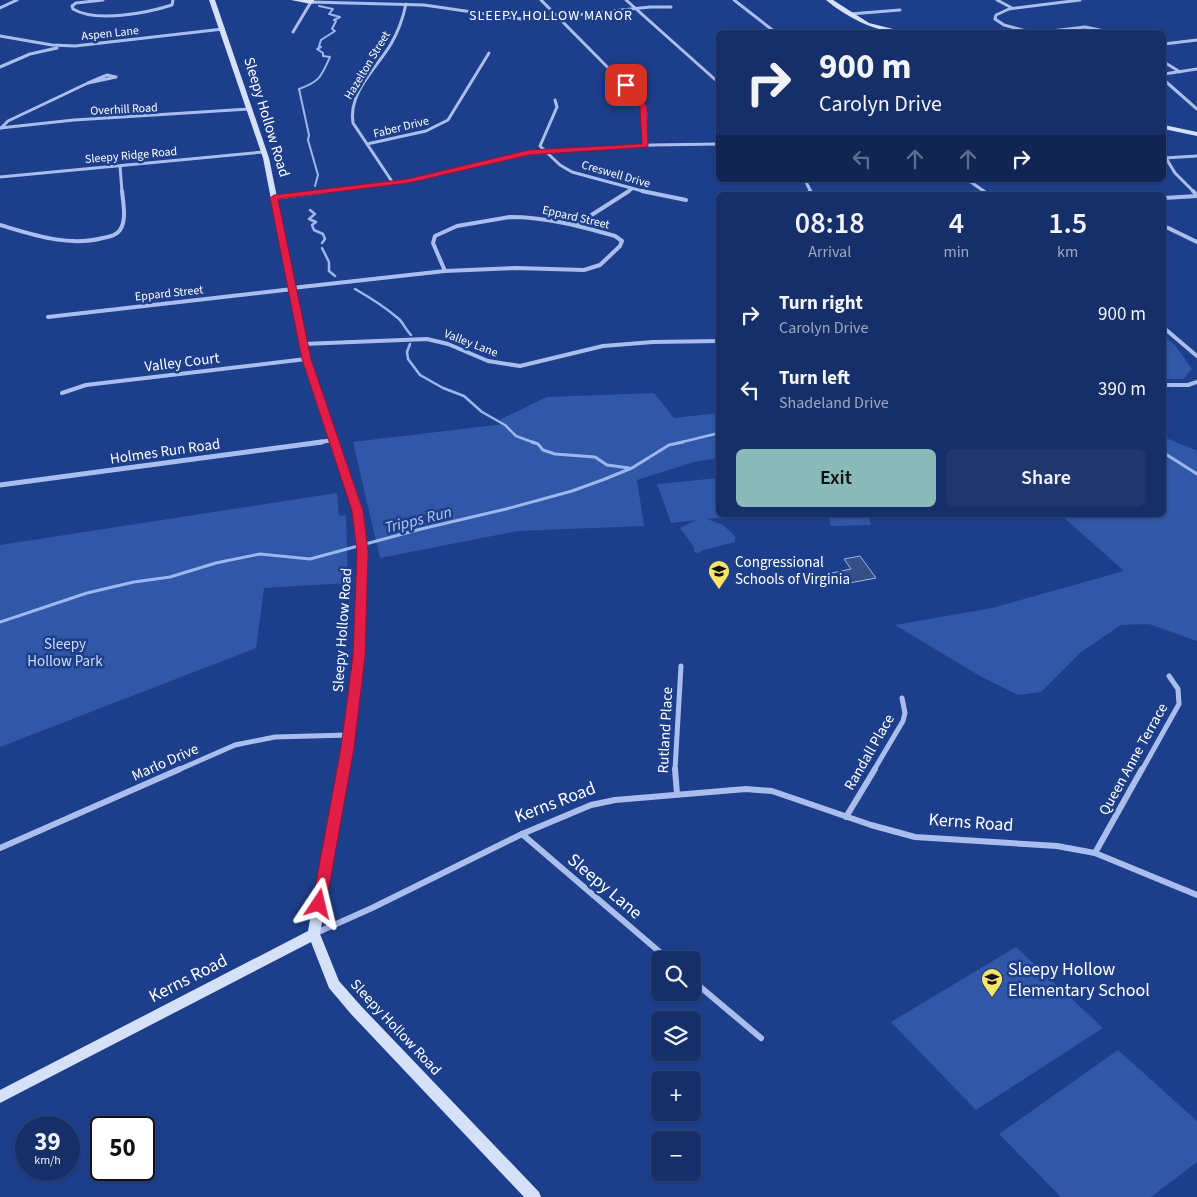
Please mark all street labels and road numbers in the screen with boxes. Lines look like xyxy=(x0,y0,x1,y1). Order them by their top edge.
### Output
street label: Aspen Lane xyxy=(80,22,140,45)
street label: Hazelton Street xyxy=(340,28,395,103)
street label: Sleepy Hollow Road xyxy=(238,54,295,180)
street label: Overhill Road xyxy=(90,99,158,120)
street label: Faber Drive xyxy=(372,112,431,143)
street label: Sleepy Ridge Road xyxy=(84,143,178,168)
street label: Creswell Drive xyxy=(579,157,652,192)
street label: Eppard Street xyxy=(541,201,611,233)
street label: Eppard Street xyxy=(134,281,204,306)
street label: Valley Lane xyxy=(441,325,500,362)
street label: Valley Court xyxy=(143,347,221,378)
street label: Holmes Run Road xyxy=(109,433,221,470)
street label: Sleepy Hollow Road xyxy=(328,567,357,693)
street label: Rutland Place xyxy=(653,686,678,774)
street label: Queen Anne Terrace xyxy=(1094,699,1173,819)
street label: Randall Place xyxy=(839,710,900,794)
street label: Marlo Drive xyxy=(128,738,202,787)
street label: Kerns Road xyxy=(511,776,599,829)
street label: Kerns Road xyxy=(928,807,1014,838)
street label: Sleepy Lane xyxy=(562,848,647,925)
street label: Kerns Road xyxy=(145,948,232,1009)
street label: Sleepy Hollow Road xyxy=(345,975,446,1080)

